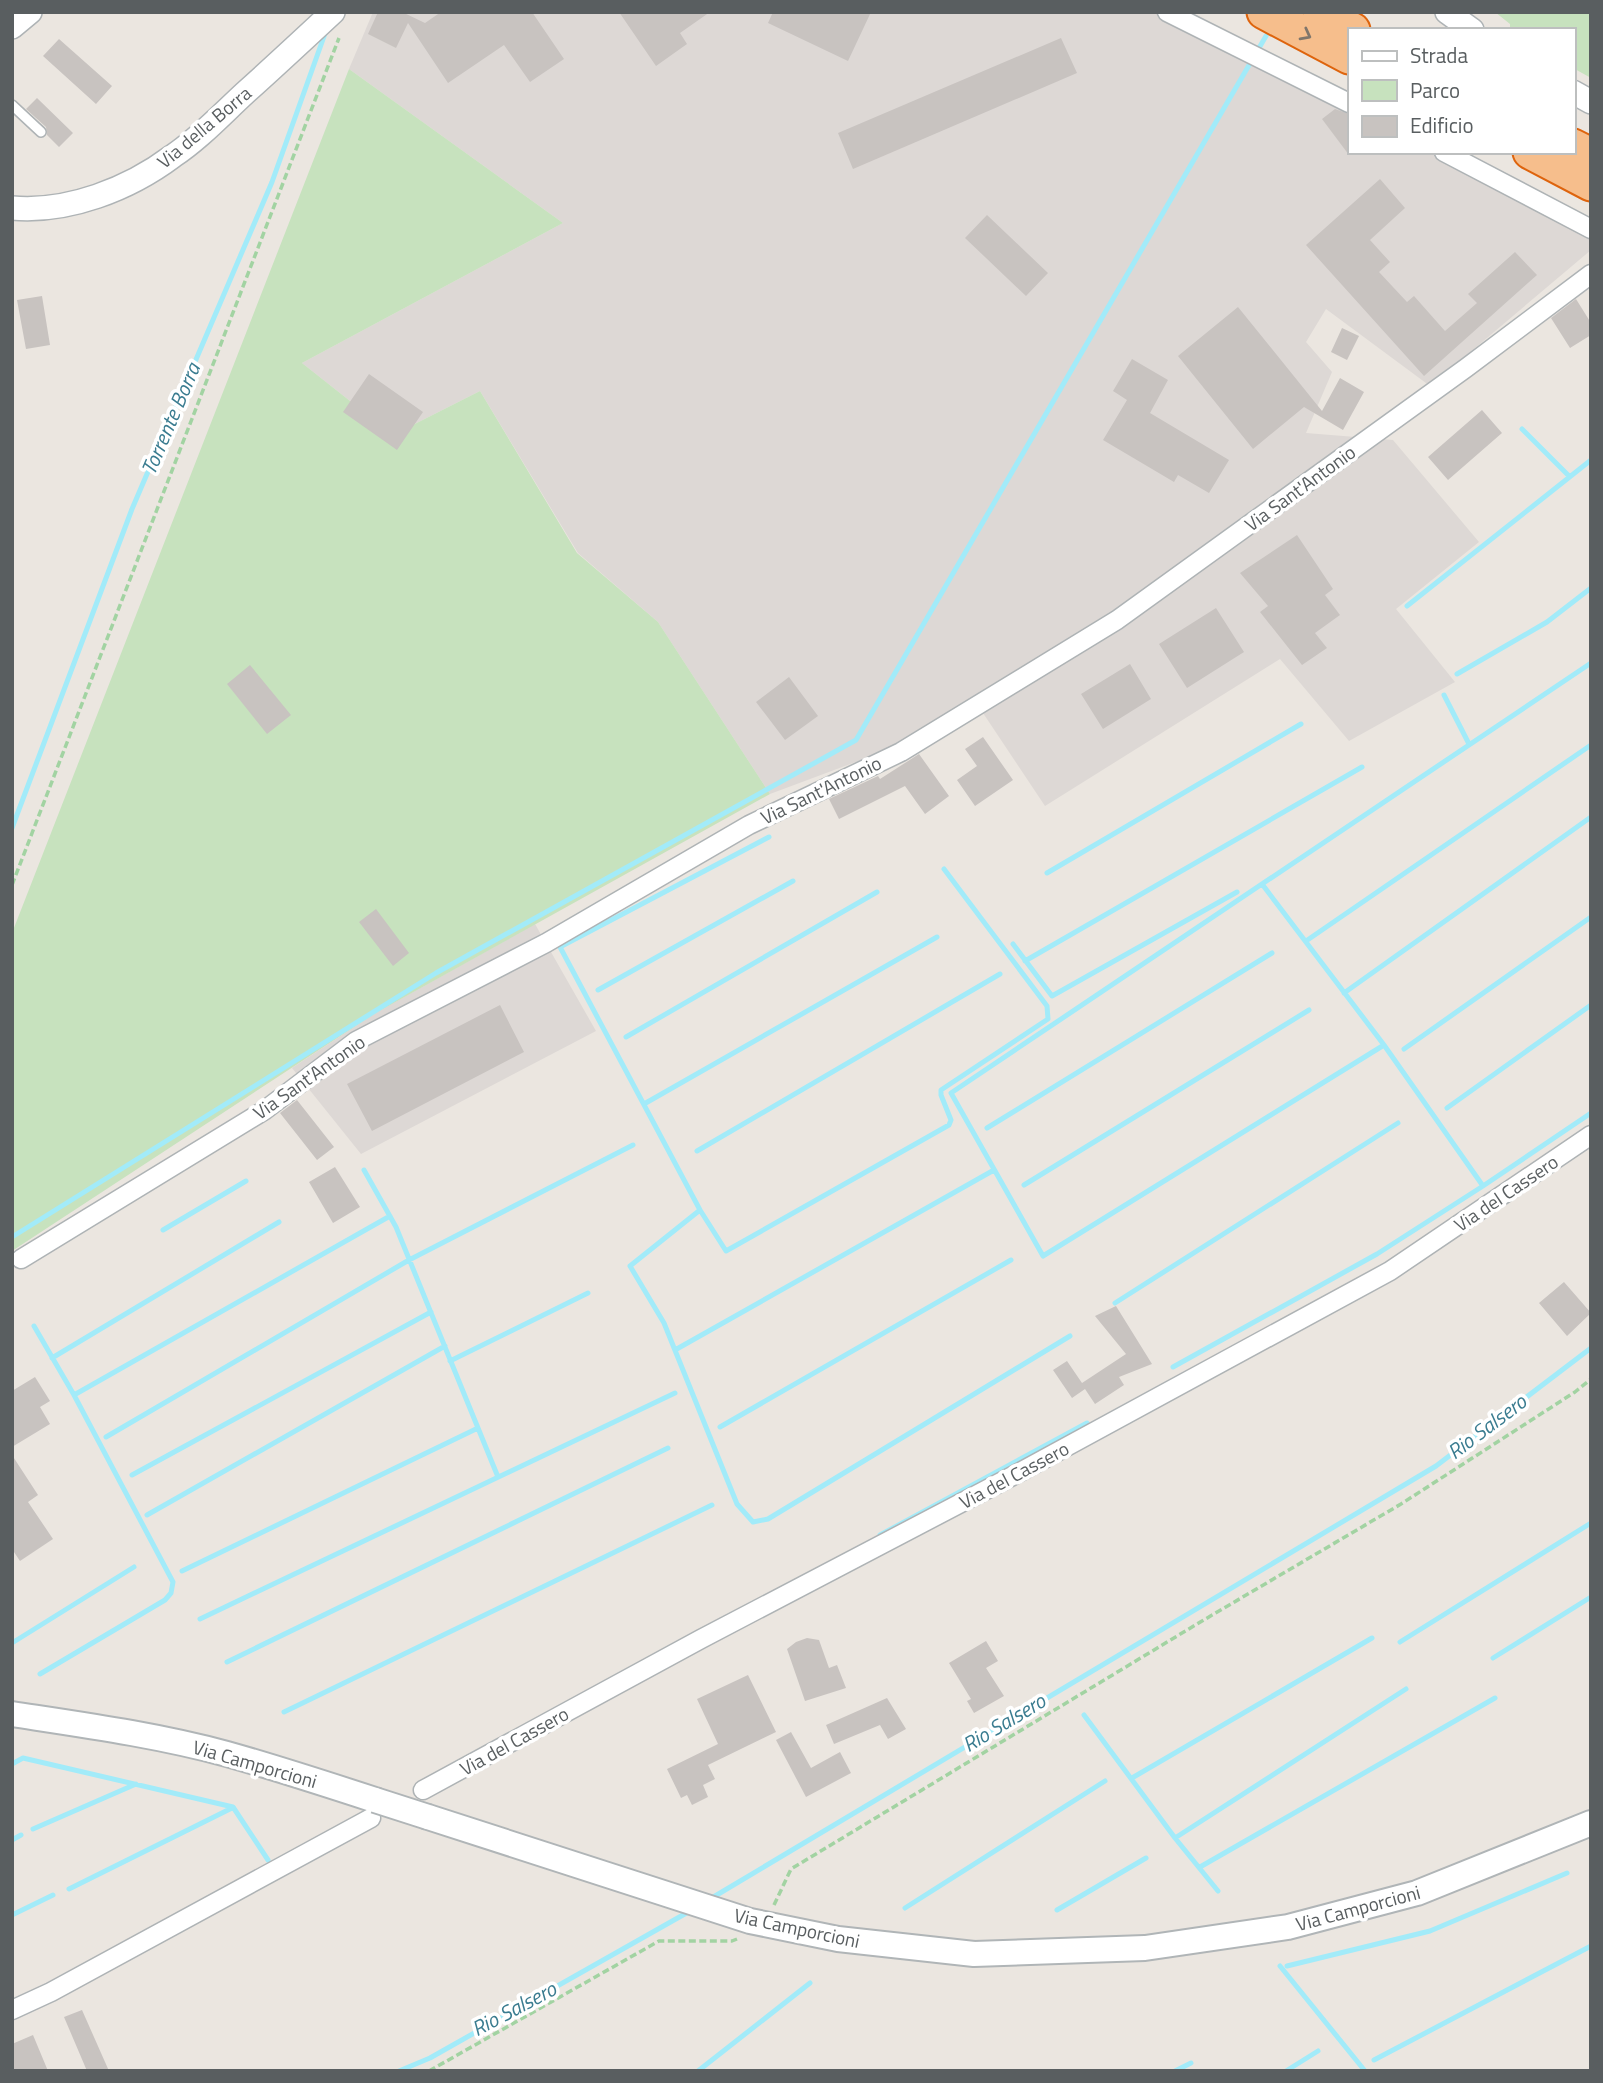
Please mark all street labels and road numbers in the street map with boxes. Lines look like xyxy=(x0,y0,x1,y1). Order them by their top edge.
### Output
street label: Via della Borra xyxy=(150,78,258,175)
street label: Via Sant'Antonio xyxy=(1238,437,1361,538)
street label: Via Sant'Antonio xyxy=(755,748,886,831)
street label: Via Sant'Antonio xyxy=(247,1027,371,1126)
street label: Via del Cassero xyxy=(1448,1147,1564,1238)
street label: Via del Cassero xyxy=(954,1433,1074,1516)
street label: Via del Cassero xyxy=(454,1699,574,1782)
street label: Via Camporcioni xyxy=(190,1732,321,1795)
street label: Via Camporcioni xyxy=(1292,1877,1423,1938)
street label: Via Camporcioni xyxy=(732,1900,863,1955)

